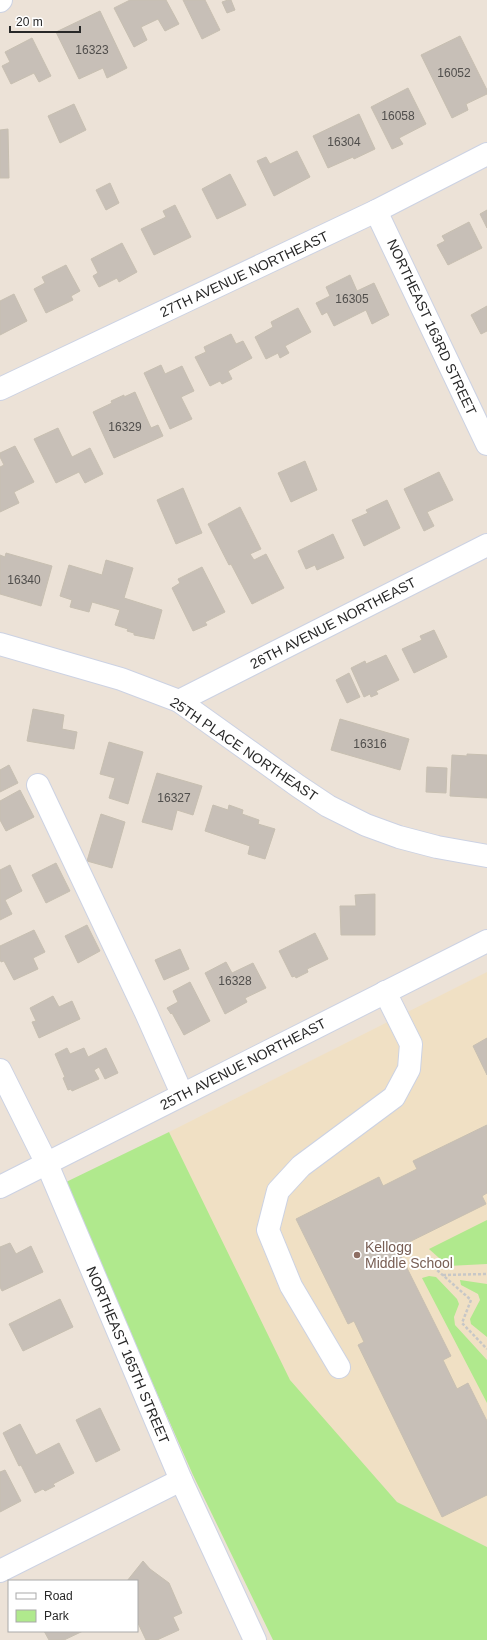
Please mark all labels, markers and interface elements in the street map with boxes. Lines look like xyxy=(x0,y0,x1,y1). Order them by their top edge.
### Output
scale bar xyxy=(10,8,80,34)
text: 20 m xyxy=(16,15,43,29)
house number: 16323 xyxy=(75,43,109,57)
house number: 16052 xyxy=(437,66,471,80)
house number: 16058 xyxy=(381,109,415,123)
house number: 16304 xyxy=(327,135,361,149)
street label: 27TH AVENUE NORTHEAST xyxy=(157,228,331,320)
street label: NORTHEAST 163RD STREET xyxy=(384,236,480,418)
house number: 16305 xyxy=(335,292,369,306)
house number: 16329 xyxy=(108,420,142,434)
house number: 16340 xyxy=(7,573,41,587)
street label: 26TH AVENUE NORTHEAST xyxy=(247,574,419,672)
street label: 25TH PLACE NORTHEAST xyxy=(167,694,321,805)
house number: 16316 xyxy=(353,737,387,751)
house number: 16327 xyxy=(157,791,191,805)
house number: 16328 xyxy=(218,974,252,988)
street label: 25TH AVENUE NORTHEAST xyxy=(157,1015,329,1113)
place label: Kellogg Middle School xyxy=(365,1239,453,1271)
marker: Kellogg Middle School xyxy=(352,1250,362,1260)
street label: NORTHEAST 165TH STREET xyxy=(83,1264,173,1446)
legend xyxy=(8,1580,138,1632)
text: Road xyxy=(44,1589,73,1603)
text: Park xyxy=(44,1609,70,1623)

